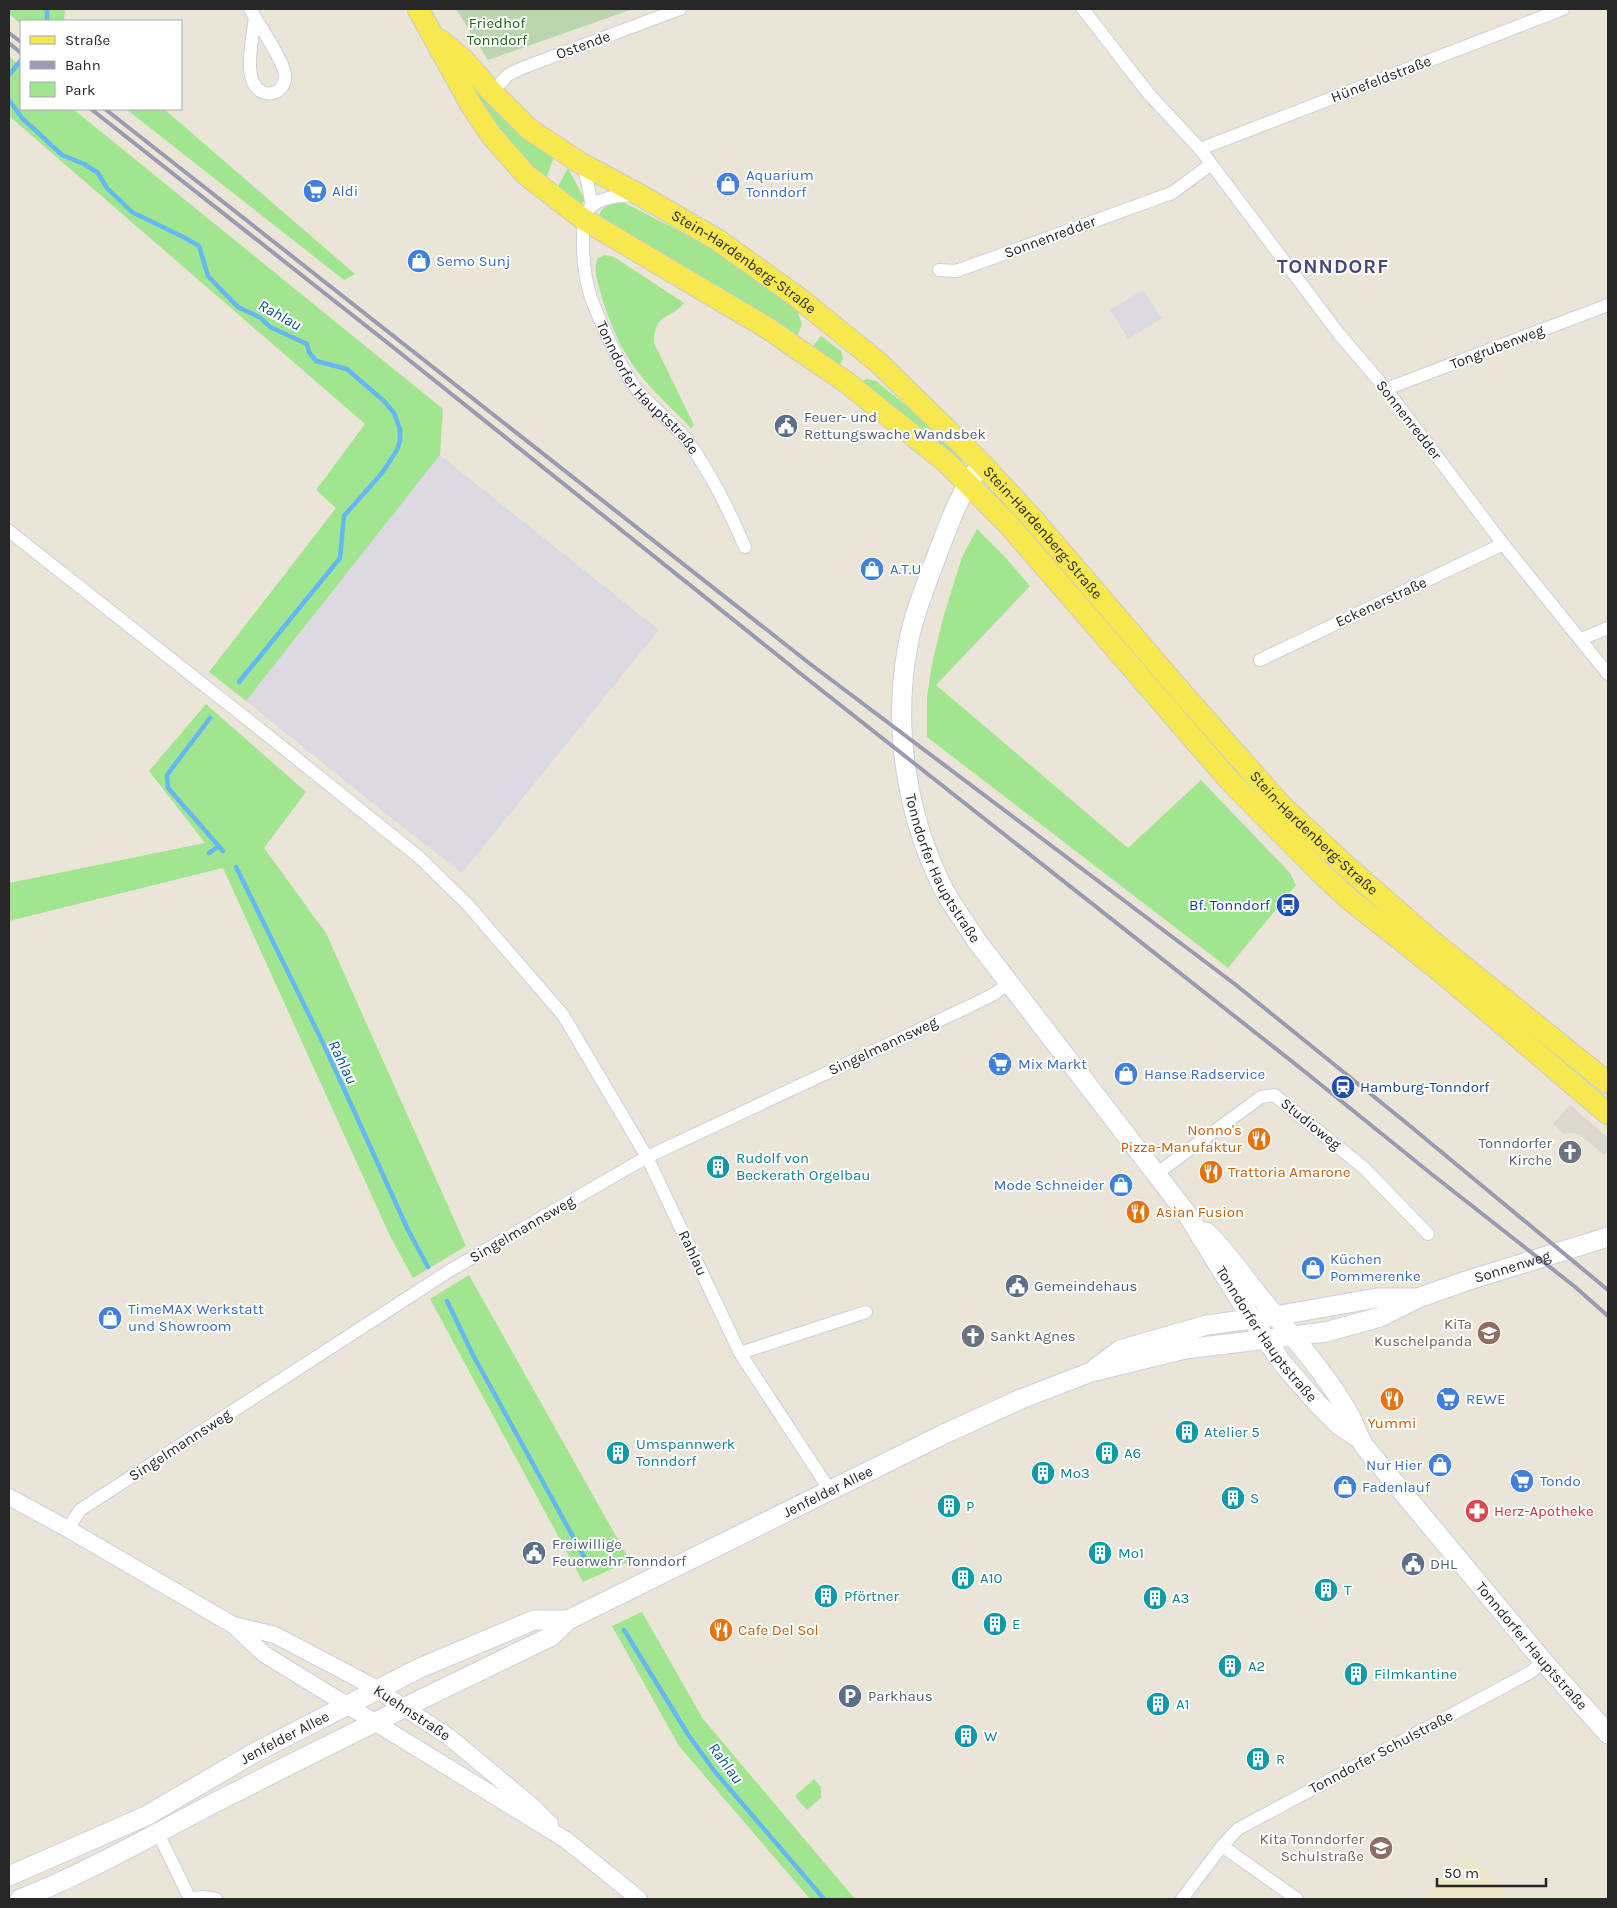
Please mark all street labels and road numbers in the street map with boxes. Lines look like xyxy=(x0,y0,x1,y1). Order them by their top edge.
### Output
street label: Ostende xyxy=(553,27,613,63)
street label: Hünefeldstraße xyxy=(1328,52,1434,106)
street label: Stein-Hardenberg-Straße xyxy=(668,206,820,318)
street label: Sonnenredder xyxy=(1002,212,1099,262)
street label: Tonndorfer Hauptstraße xyxy=(593,318,703,458)
street label: Tongrubenweg xyxy=(1447,321,1547,373)
street label: Sonnenredder xyxy=(1372,377,1446,464)
street label: Stein-Hardenberg-Straße xyxy=(979,462,1106,603)
street label: Eckenerstraße xyxy=(1333,573,1429,631)
street label: Stein-Hardenberg-Straße xyxy=(1246,767,1382,899)
street label: Tonndorfer Hauptstraße xyxy=(901,792,984,946)
street label: Singelmannsweg xyxy=(826,1013,941,1079)
street label: Studioweg xyxy=(1277,1094,1345,1154)
street label: Singelmannsweg xyxy=(466,1191,578,1266)
street label: Rahlau xyxy=(675,1227,711,1279)
street label: Sonnenweg xyxy=(1472,1246,1553,1287)
street label: Tonndorfer Hauptstraße xyxy=(1212,1263,1321,1406)
street label: Singelmannsweg xyxy=(125,1405,235,1485)
street label: Jenfelder Allee xyxy=(780,1462,876,1521)
street label: Tonndorfer Hauptstraße xyxy=(1472,1578,1591,1714)
street label: Kuehnstraße xyxy=(370,1681,454,1744)
street label: Tonndorfer Schulstraße xyxy=(1306,1706,1456,1798)
street label: Jenfelder Allee xyxy=(237,1707,332,1768)

